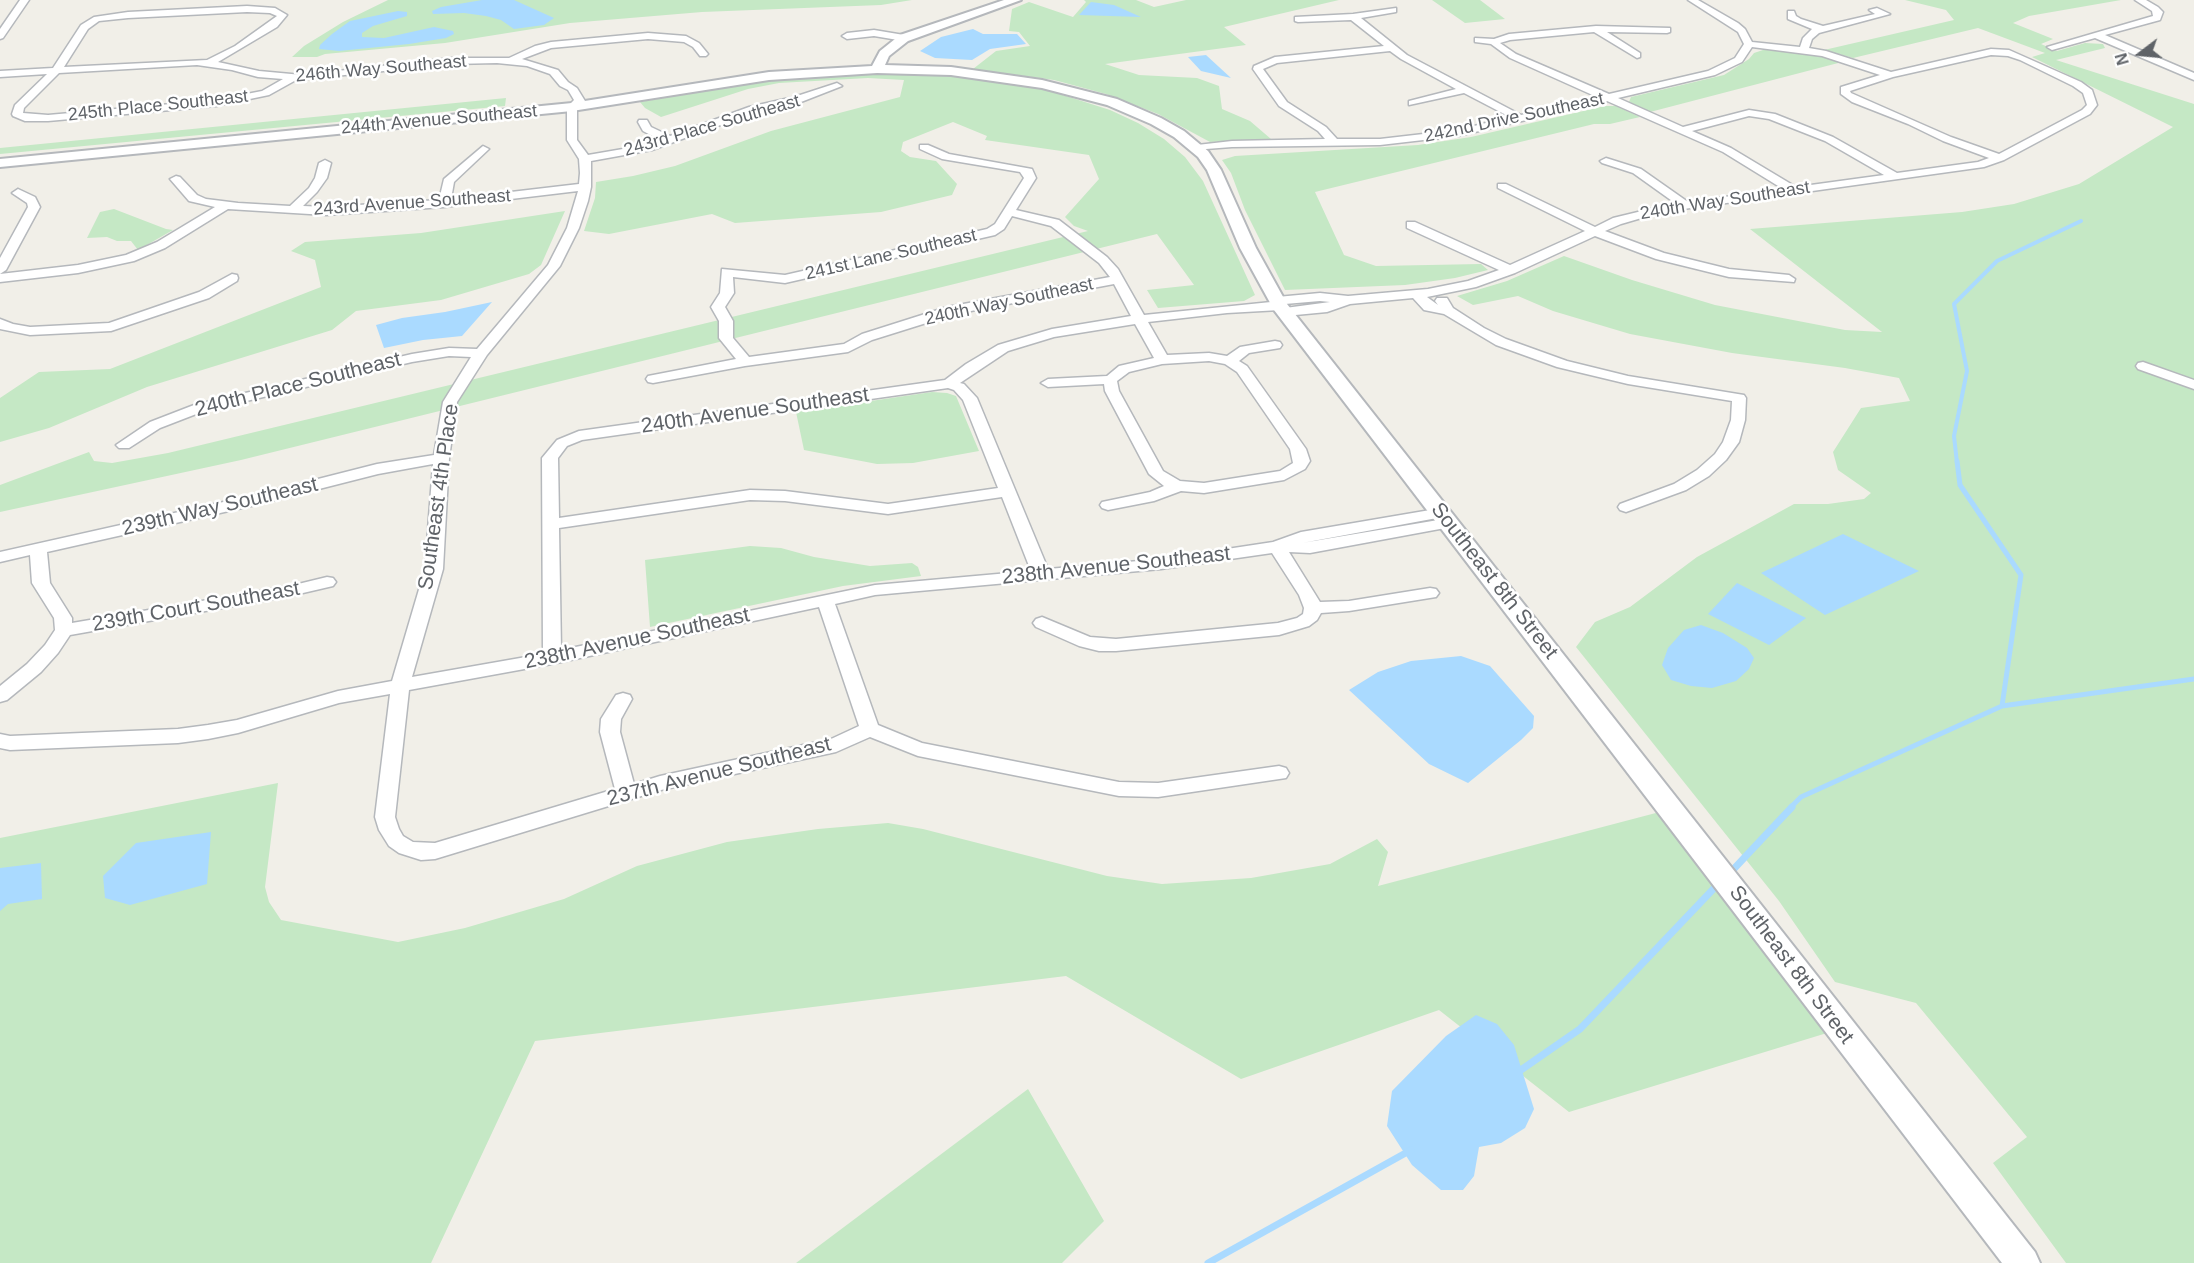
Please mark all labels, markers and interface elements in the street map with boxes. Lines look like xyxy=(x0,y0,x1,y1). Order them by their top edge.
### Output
north arrow xyxy=(2110,24,2170,84)
street label: 246th Way Southeast xyxy=(295,51,467,87)
text: N xyxy=(2112,51,2132,67)
street label: 245th Place Southeast xyxy=(67,86,249,126)
street label: 242nd Drive Southeast xyxy=(1422,88,1606,148)
street label: 243rd Place Southeast xyxy=(621,91,803,161)
street label: 244th Avenue Southeast xyxy=(340,101,538,139)
street label: 240th Way Southeast xyxy=(1639,177,1811,225)
street label: 243rd Avenue Southeast xyxy=(313,185,511,221)
street label: 241st Lane Southeast xyxy=(803,225,979,285)
street label: 240th Way Southeast xyxy=(923,274,1095,330)
street label: 240th Place Southeast xyxy=(192,347,404,423)
street label: 240th Avenue Southeast xyxy=(640,383,870,439)
street label: Southeast 4th Place xyxy=(413,402,465,592)
street label: 239th Way Southeast xyxy=(120,472,320,542)
street label: Southeast 8th Street xyxy=(1425,498,1563,664)
street label: 238th Avenue Southeast xyxy=(1000,541,1232,591)
street label: 239th Court Southeast xyxy=(90,576,302,638)
street label: 238th Avenue Southeast xyxy=(522,603,752,675)
street label: 237th Avenue Southeast xyxy=(605,732,833,812)
street label: Southeast 8th Street xyxy=(1723,881,1859,1049)

